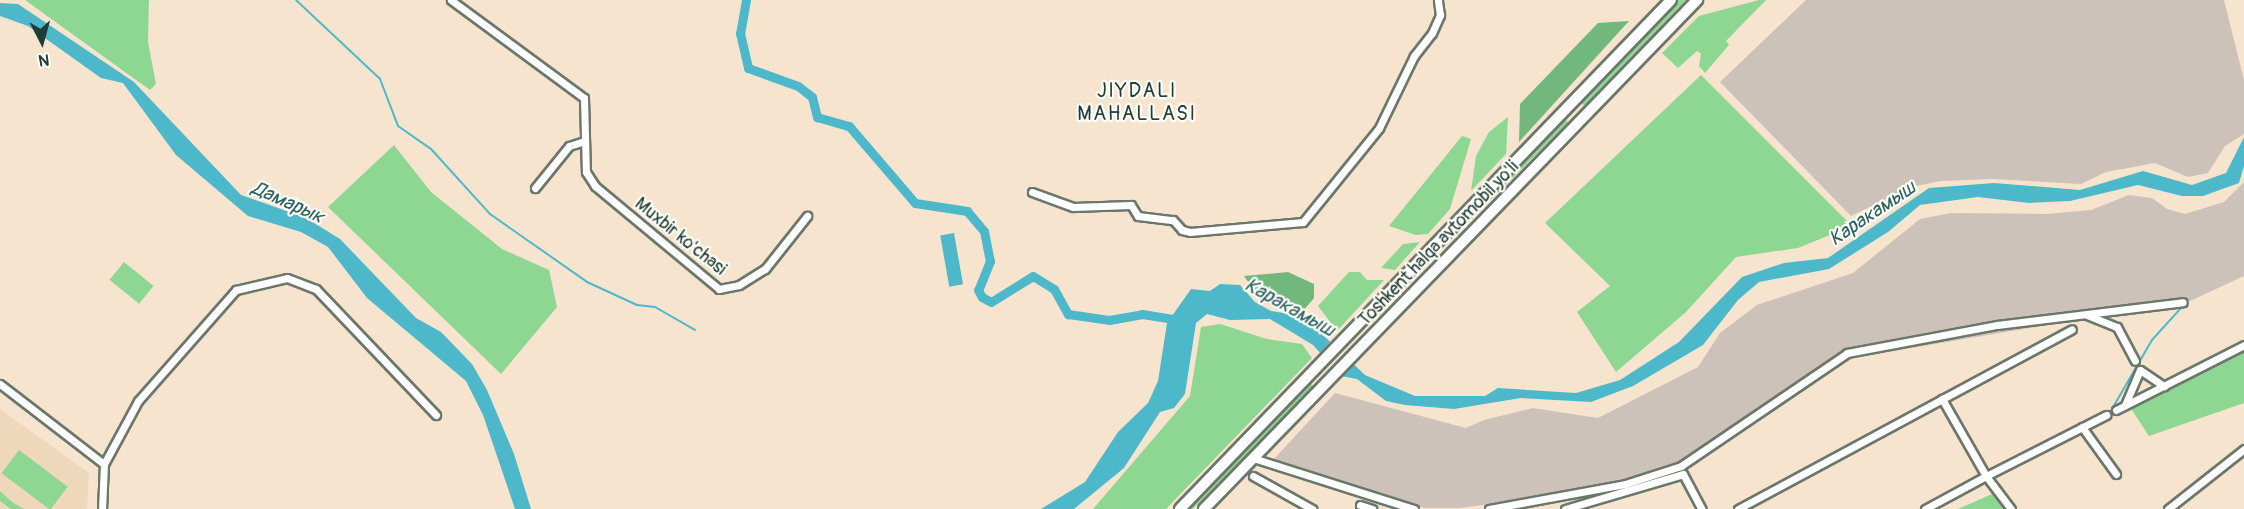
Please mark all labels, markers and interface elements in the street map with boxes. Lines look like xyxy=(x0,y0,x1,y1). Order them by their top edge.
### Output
north arrow xyxy=(12,12,72,72)
text: N xyxy=(37,49,50,70)
district label: JIYDALI MAHALLASI xyxy=(1077,78,1197,125)
street label: Toshkent halqa avtomobil yo'li xyxy=(1354,157,1524,331)
water label: Каракамыш xyxy=(1824,175,1920,251)
water label: Дамарык xyxy=(248,176,328,228)
street label: Muxbir ko'chasi xyxy=(630,194,730,280)
water label: Каракамыш xyxy=(1241,272,1339,342)

